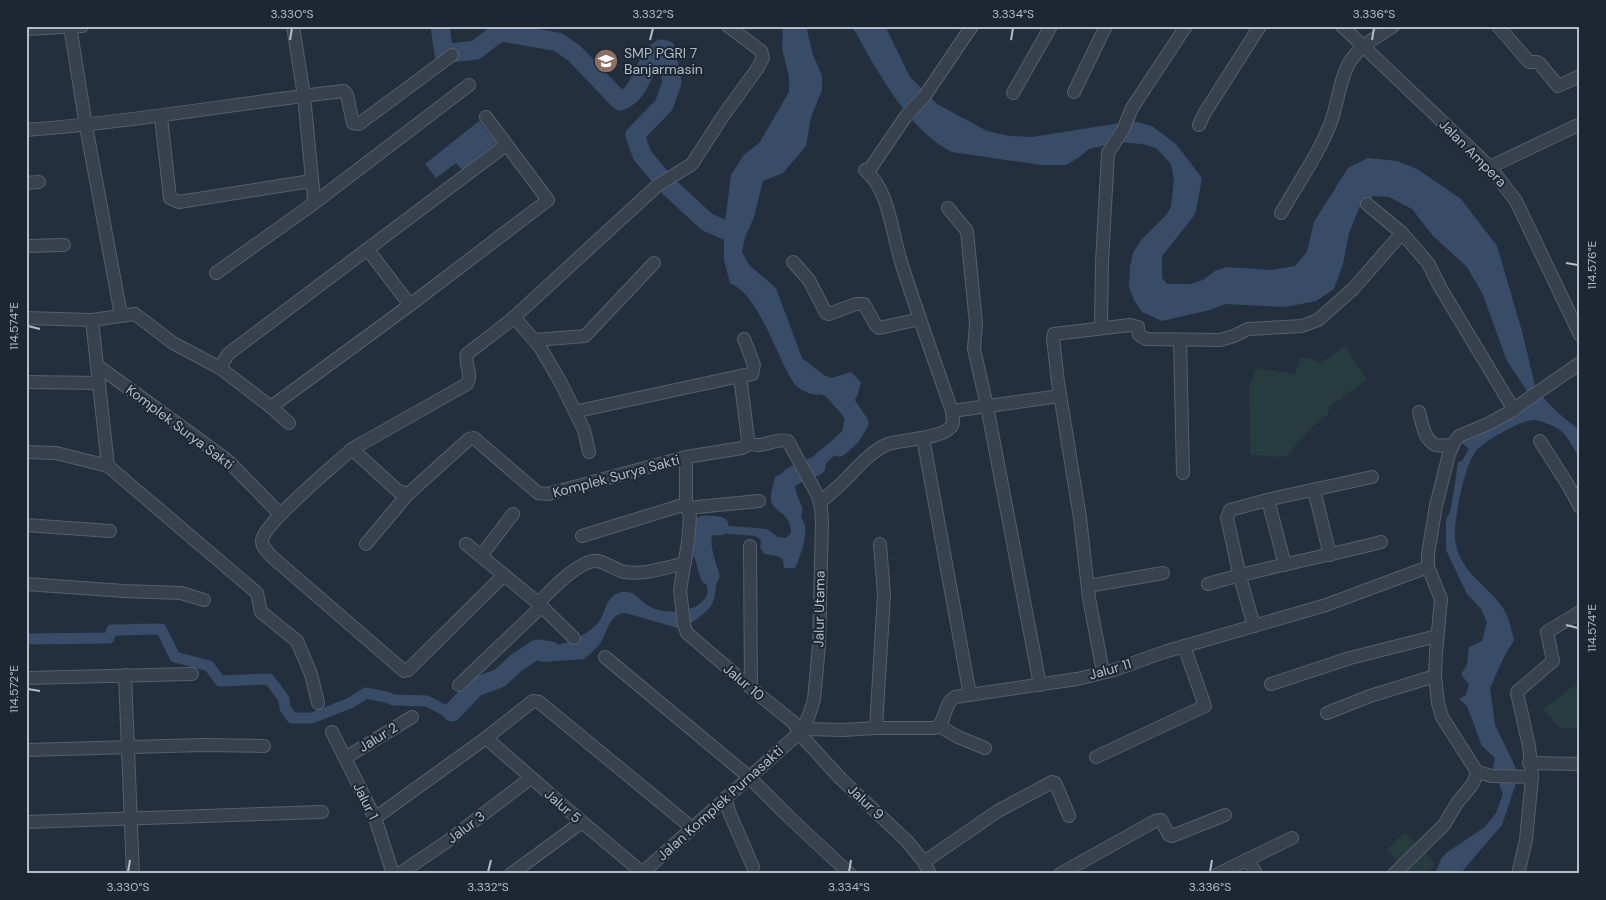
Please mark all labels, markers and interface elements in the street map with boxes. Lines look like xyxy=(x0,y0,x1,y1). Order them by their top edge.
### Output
text: 3.330°S xyxy=(271,6,314,22)
text: 3.332°S xyxy=(632,6,674,22)
text: 3.334°S xyxy=(992,6,1034,22)
text: 3.336°S xyxy=(1353,6,1395,22)
place label: SMP PGRI 7 Banjarmasin xyxy=(624,44,703,78)
school or university icon: SMP PGRI 7 Banjarmasin xyxy=(593,48,619,74)
street label: Jalan Ampera xyxy=(1435,115,1511,191)
text: 114.576°E xyxy=(1584,240,1600,289)
text: 114.574°E xyxy=(6,302,22,350)
street label: Komplek Surya Sakti xyxy=(122,380,238,474)
street label: Komplek Surya Sakti xyxy=(551,450,681,502)
street label: Jalur Utama xyxy=(809,570,829,648)
text: 114.574°E xyxy=(1584,604,1600,652)
street label: Jalur 11 xyxy=(1087,654,1133,684)
street label: Jalur 10 xyxy=(720,659,768,705)
text: 114.572°E xyxy=(6,665,22,713)
street label: Jalur 2 xyxy=(355,718,401,756)
street label: Jalan Komplek Purnasakti xyxy=(653,742,787,864)
street label: Jalur 1 xyxy=(349,780,383,822)
street label: Jalur 9 xyxy=(844,781,888,824)
street label: Jalur 5 xyxy=(541,785,585,827)
street label: Jalur 3 xyxy=(443,807,489,847)
text: 3.330°S xyxy=(107,879,150,895)
text: 3.332°S xyxy=(467,879,509,895)
text: 3.334°S xyxy=(828,879,870,895)
text: 3.336°S xyxy=(1189,879,1231,895)

